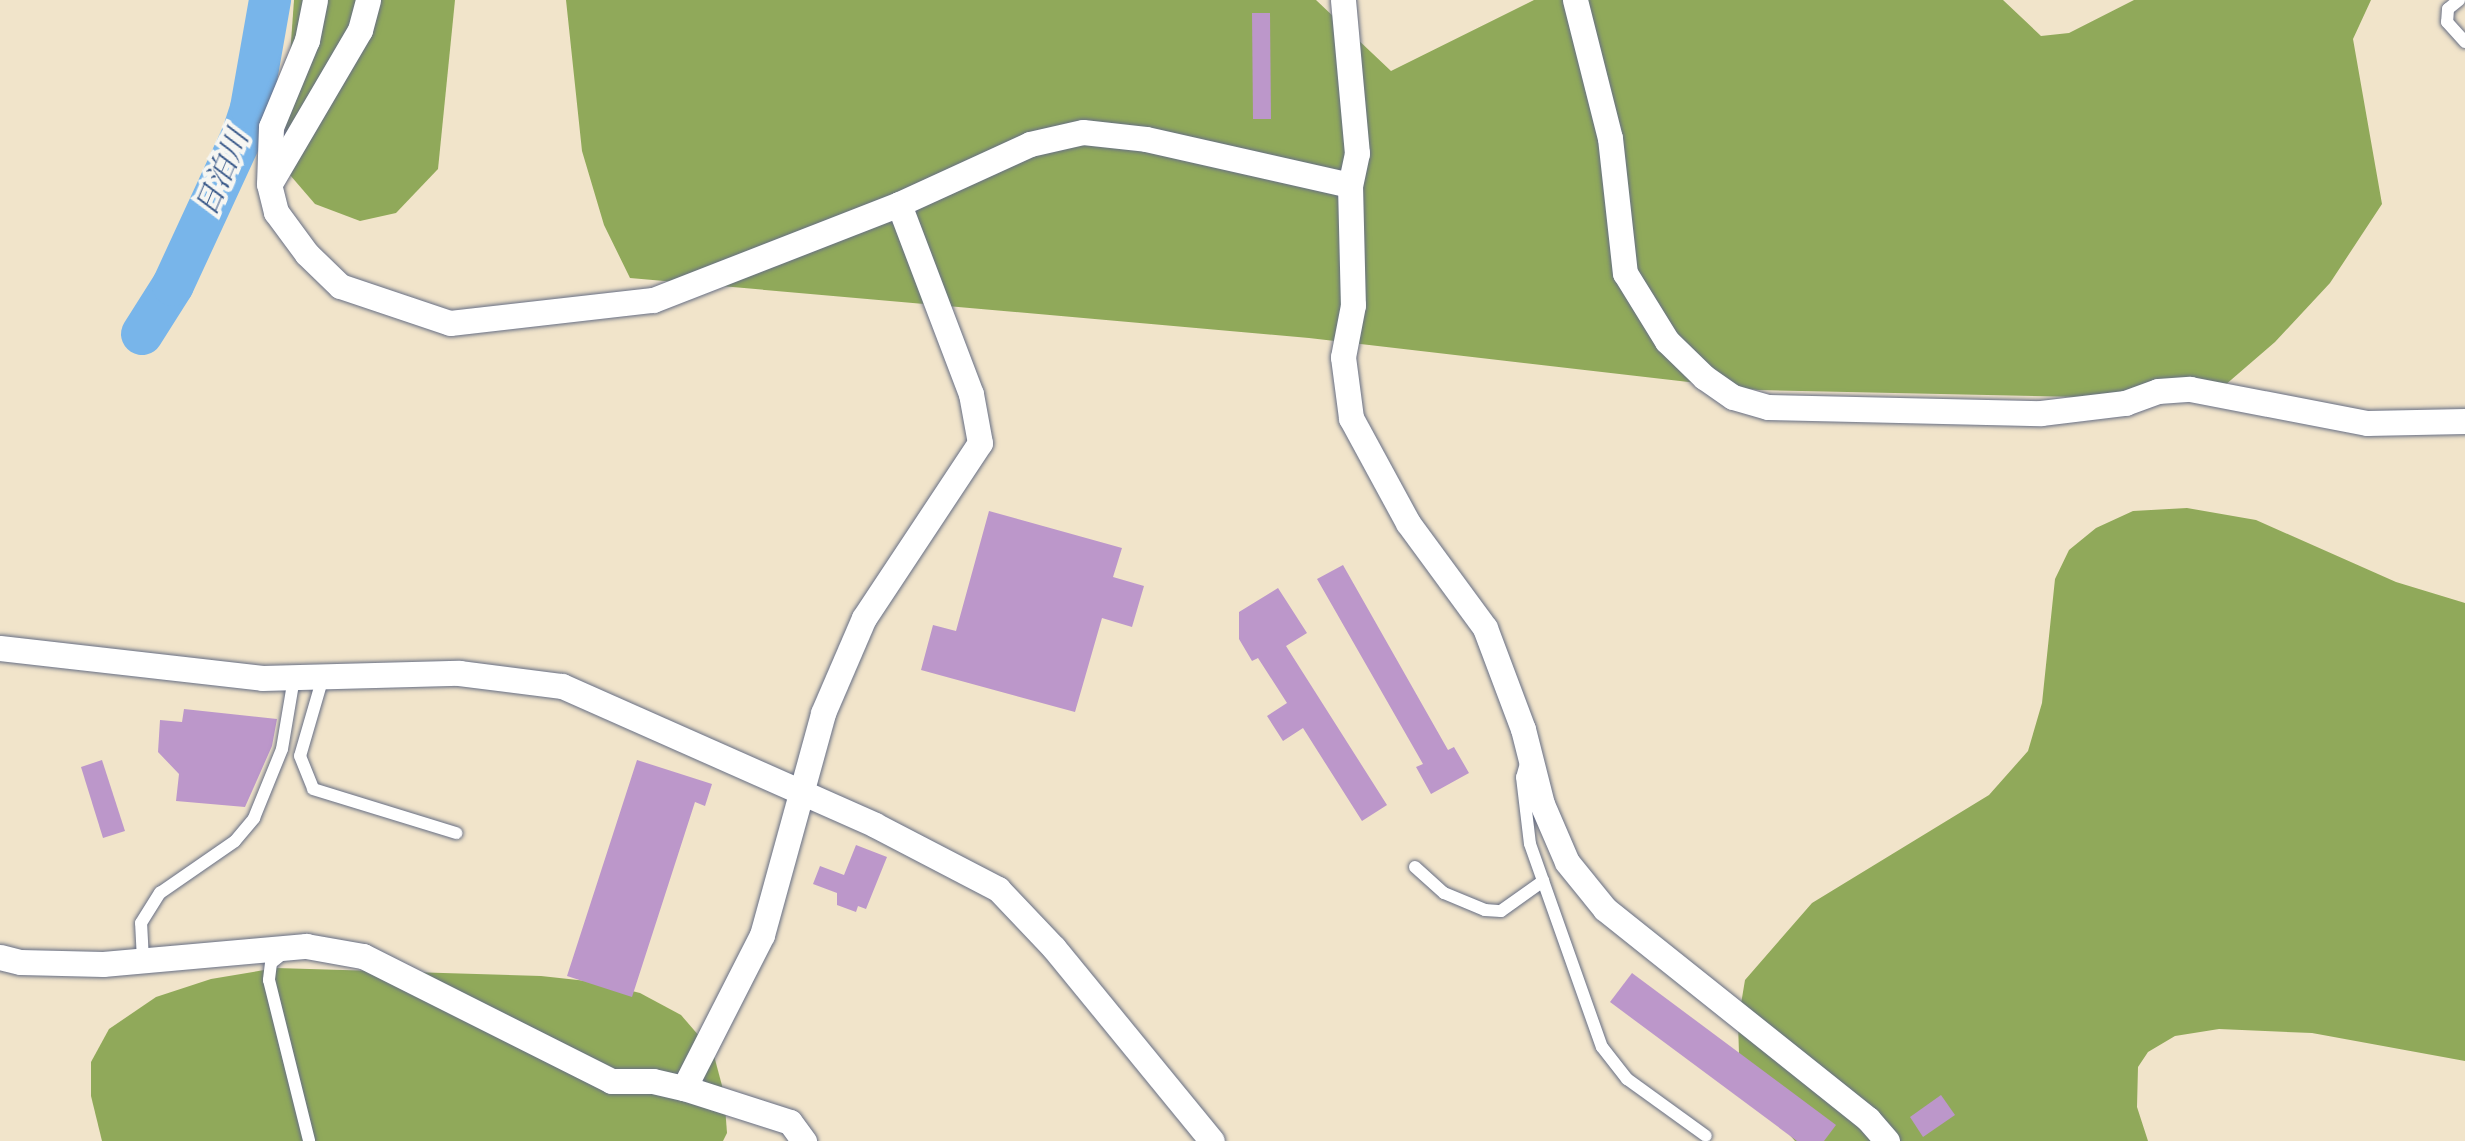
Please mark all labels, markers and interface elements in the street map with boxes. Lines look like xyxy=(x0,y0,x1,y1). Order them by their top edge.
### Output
water label: 日泊川 xyxy=(188,125,256,221)

